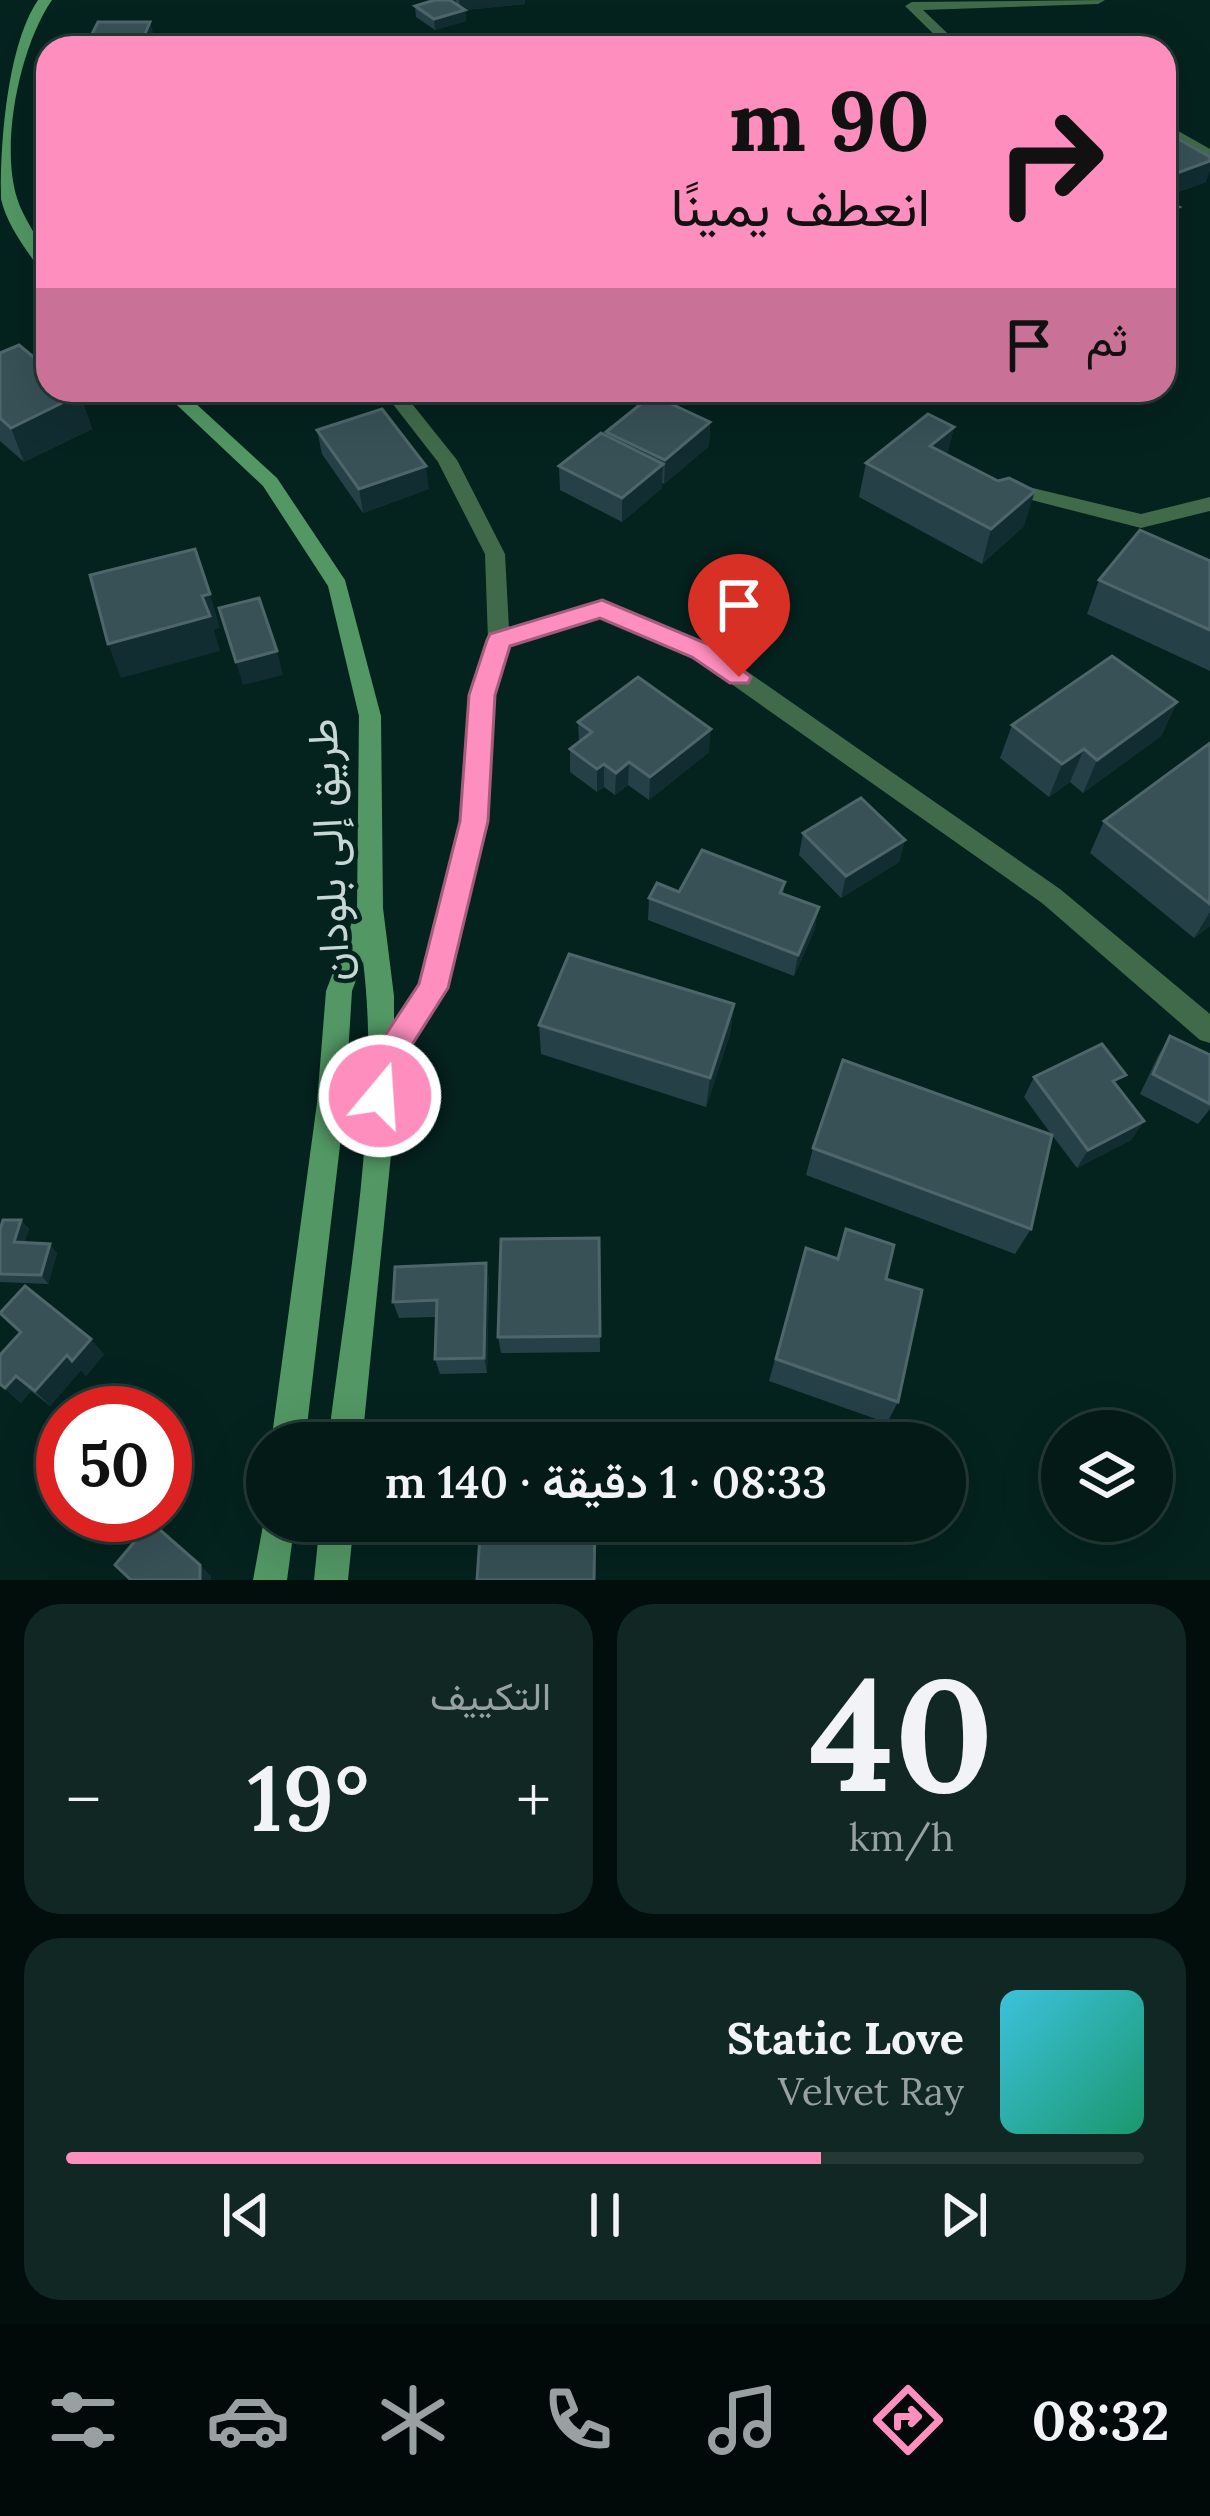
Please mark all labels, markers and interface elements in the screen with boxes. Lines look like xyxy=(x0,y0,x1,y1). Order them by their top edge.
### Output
text: 90 m xyxy=(729,66,930,174)
icon: right xyxy=(972,84,1128,240)
text: انعطف يمينًا xyxy=(671,172,930,241)
text: ثم xyxy=(1086,311,1128,368)
icon: arrive xyxy=(996,312,1062,378)
pin xyxy=(688,554,790,677)
icon: arrive xyxy=(706,572,772,638)
street label: طريق إلى بلودان xyxy=(294,717,363,983)
position arrow xyxy=(317,1033,443,1159)
speed limit sign: 50 xyxy=(36,1386,192,1542)
map controls xyxy=(1041,1410,1173,1542)
button: layers xyxy=(1041,1410,1173,1542)
text: 08:33 · 1 دقيقة · 140 m xyxy=(385,1453,827,1510)
text: 40 xyxy=(809,1634,994,1834)
text: التكييف xyxy=(430,1671,551,1721)
text: 19° xyxy=(247,1740,370,1856)
text: − xyxy=(66,1757,101,1841)
text: + xyxy=(516,1757,551,1841)
text: km/h xyxy=(849,1812,954,1862)
text: Static Love xyxy=(727,2009,964,2066)
text: Velvet Ray xyxy=(778,2066,964,2116)
icon: previous xyxy=(213,2182,279,2248)
icon: pause xyxy=(572,2182,638,2248)
icon: next xyxy=(931,2182,997,2248)
icon: filters xyxy=(41,2378,125,2462)
icon: car xyxy=(206,2378,290,2462)
icon: climate xyxy=(371,2378,455,2462)
icon: phone xyxy=(536,2378,620,2462)
icon: music xyxy=(701,2378,785,2462)
icon: directions xyxy=(866,2378,950,2462)
text: 08:32 xyxy=(1032,2386,1169,2455)

